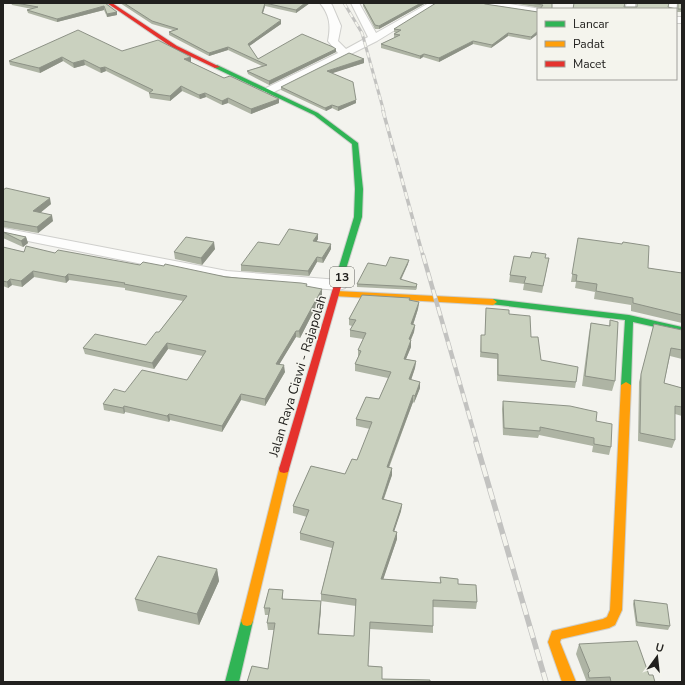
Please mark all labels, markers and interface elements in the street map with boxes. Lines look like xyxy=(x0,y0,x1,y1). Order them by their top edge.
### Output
legend xyxy=(537,8,677,80)
text: Lancar xyxy=(573,16,610,32)
text: Padat xyxy=(573,36,605,52)
text: Macet xyxy=(573,56,606,72)
road number: 13 xyxy=(330,267,354,287)
street label: Jalan Raya Ciawi - Rajapolah xyxy=(265,293,331,460)
north arrow xyxy=(637,637,677,677)
text: U xyxy=(654,640,665,656)

